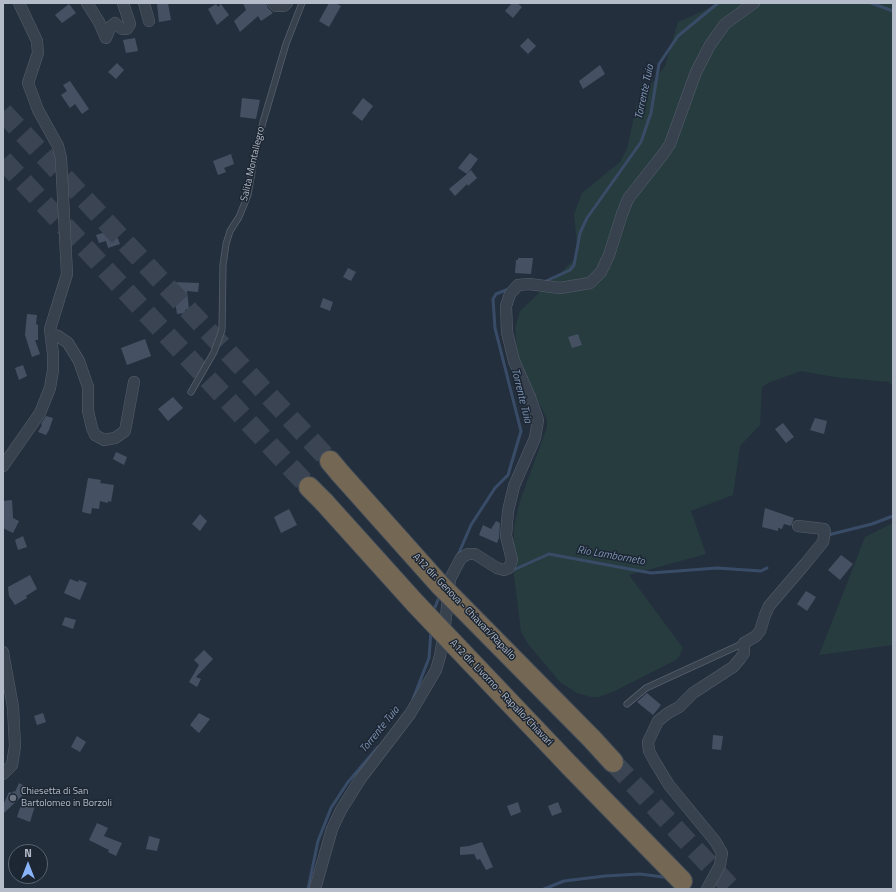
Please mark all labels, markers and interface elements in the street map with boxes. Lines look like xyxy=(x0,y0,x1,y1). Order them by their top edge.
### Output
water label: Torrente Tuia xyxy=(633,63,657,121)
street label: Salita Montallegro xyxy=(239,125,267,203)
water label: Torrente Tuia xyxy=(508,367,534,425)
water label: Rio Lamborneto xyxy=(576,544,646,568)
street label: A12 dir. Genova - Chiavari/Rapallo xyxy=(410,551,518,663)
street label: A12 dir. Livorno - Rapallo/Chiavari xyxy=(447,637,555,749)
water label: Torrente Tuia xyxy=(357,704,403,756)
place label: Chiesetta di San Bartolomeo in Borzoli xyxy=(21,786,112,810)
marker: Chiesetta di San Bartolomeo in Borzoli xyxy=(8,793,18,803)
north arrow xyxy=(8,844,48,884)
text: N xyxy=(24,845,32,861)

